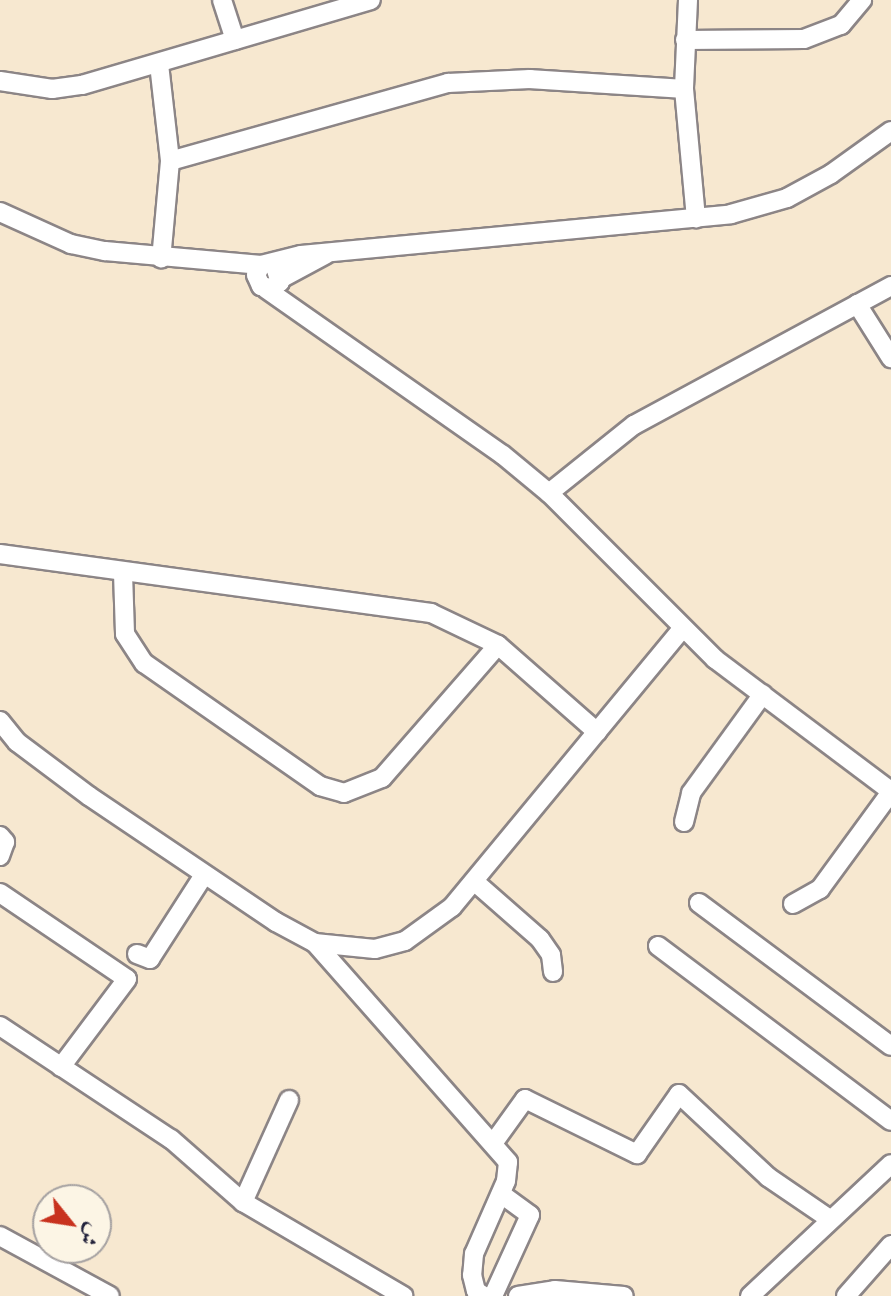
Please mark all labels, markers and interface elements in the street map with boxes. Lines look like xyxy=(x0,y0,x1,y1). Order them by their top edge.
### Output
north arrow xyxy=(32,1184,112,1264)
text: ش xyxy=(72,1218,110,1252)

